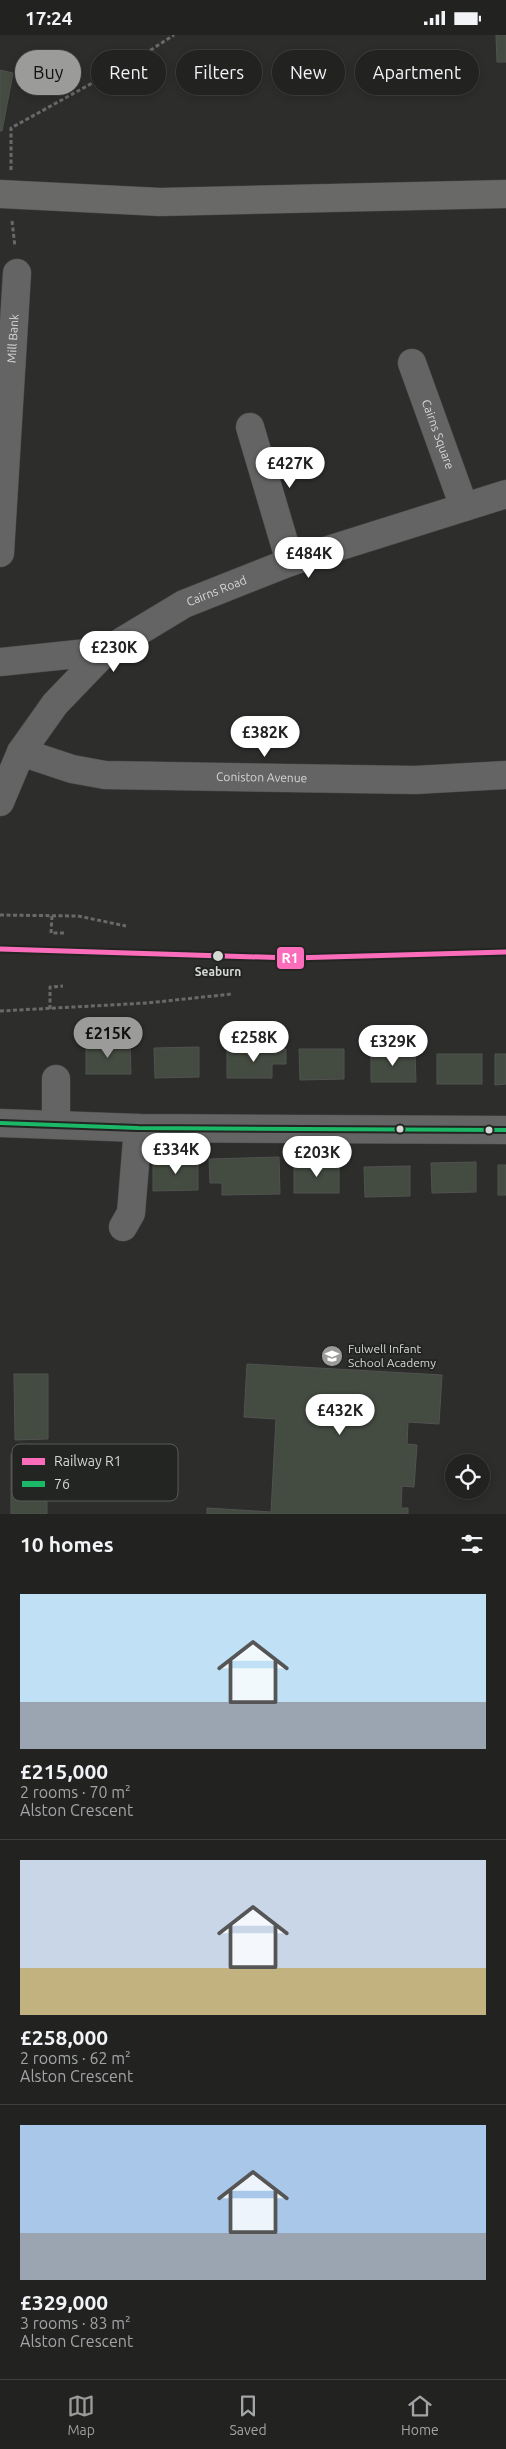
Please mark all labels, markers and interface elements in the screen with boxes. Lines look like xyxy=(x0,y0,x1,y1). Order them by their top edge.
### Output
text: 17:24 xyxy=(25,7,73,29)
chip: Buy xyxy=(15,50,81,95)
chip: Rent xyxy=(91,50,166,95)
chip: Filters xyxy=(176,50,262,95)
chip: New xyxy=(272,50,345,95)
chip: Apartment xyxy=(355,50,479,95)
street label: Mill Bank xyxy=(5,313,21,363)
street label: Cairns Square xyxy=(420,398,457,471)
pin: £427K xyxy=(255,447,325,489)
text: £427K xyxy=(267,454,313,472)
pin: £484K xyxy=(274,537,344,579)
text: £484K xyxy=(286,544,332,562)
street label: Cairns Road xyxy=(184,573,248,608)
pin: £230K xyxy=(79,631,149,673)
text: £230K xyxy=(91,638,137,656)
pin: £382K xyxy=(230,715,300,758)
text: £382K xyxy=(242,723,288,741)
street label: Coniston Avenue xyxy=(216,770,307,784)
line badge: R1 xyxy=(276,946,305,970)
marker: Seaburn xyxy=(211,949,225,963)
text: R1 xyxy=(281,950,299,966)
place label: Seaburn xyxy=(195,965,241,978)
pin: £215K xyxy=(73,1017,143,1059)
pin: £258K xyxy=(219,1021,289,1063)
text: £215K xyxy=(85,1024,131,1042)
pin: £329K xyxy=(358,1025,428,1067)
text: £258K xyxy=(231,1028,277,1046)
text: £329K xyxy=(370,1032,416,1050)
unlabelled marker xyxy=(395,1124,405,1134)
unlabelled marker xyxy=(484,1125,494,1135)
pin: £334K xyxy=(141,1133,211,1175)
pin: £203K xyxy=(282,1135,352,1178)
text: £334K xyxy=(153,1140,199,1158)
text: £203K xyxy=(294,1143,340,1161)
place label: Fulwell Infant School Academy xyxy=(348,1342,436,1369)
school or university icon: Fulwell Infant School Academy xyxy=(320,1344,344,1368)
pin: £432K xyxy=(305,1393,375,1436)
text: £432K xyxy=(317,1401,363,1419)
legend xyxy=(12,1444,178,1501)
text: Railway R1 xyxy=(54,1453,122,1469)
map controls xyxy=(445,1454,490,1499)
button: locate xyxy=(445,1454,490,1499)
text: 76 xyxy=(54,1476,70,1492)
icon: filters xyxy=(458,1530,486,1558)
text: 10 homes xyxy=(20,1532,114,1556)
icon: home xyxy=(208,1627,298,1717)
text: £215,000 xyxy=(20,1759,108,1783)
text: 2 rooms · 70 m² xyxy=(20,1783,131,1801)
text: Alston Crescent xyxy=(20,1801,133,1819)
icon: home xyxy=(208,1892,298,1982)
text: £258,000 xyxy=(20,2025,108,2049)
text: 2 rooms · 62 m² xyxy=(20,2049,131,2067)
text: Alston Crescent xyxy=(20,2067,133,2085)
icon: home xyxy=(208,2157,298,2247)
text: £329,000 xyxy=(20,2290,108,2314)
text: 3 rooms · 83 m² xyxy=(20,2314,131,2332)
text: Alston Crescent xyxy=(20,2332,133,2350)
tab: Map xyxy=(67,2392,95,2438)
tab: Saved xyxy=(229,2392,267,2438)
tab: Home xyxy=(401,2392,439,2438)

